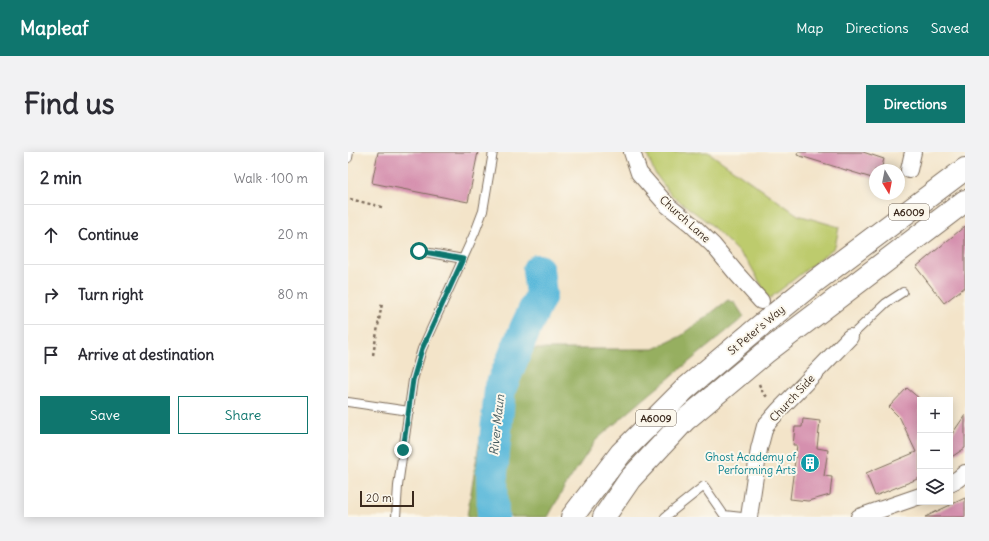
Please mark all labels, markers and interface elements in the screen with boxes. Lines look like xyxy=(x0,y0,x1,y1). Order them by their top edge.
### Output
text: Mapleaf xyxy=(20,16,89,40)
text: Map xyxy=(796,19,823,37)
text: Directions xyxy=(845,19,909,37)
text: Saved xyxy=(931,19,969,37)
button: Directions xyxy=(866,85,965,123)
text: Find us xyxy=(24,86,115,122)
north arrow xyxy=(869,164,905,200)
text: 2 min xyxy=(40,167,82,189)
text: Walk · 100 m xyxy=(234,170,308,187)
street label: Church Lane xyxy=(657,193,713,245)
road number: A6009 xyxy=(889,204,929,220)
icon: ahead xyxy=(40,224,62,246)
text: Continue xyxy=(78,225,139,244)
text: 20 m xyxy=(278,226,308,243)
route start xyxy=(410,242,428,260)
icon: right xyxy=(40,284,62,306)
text: Turn right xyxy=(78,285,143,304)
text: 80 m xyxy=(277,286,308,303)
street label: St Peter's Way xyxy=(725,302,787,358)
icon: arrive xyxy=(40,344,62,366)
text: Arrive at destination xyxy=(78,345,214,364)
street label: Church Side xyxy=(766,371,818,425)
water label: River Maun xyxy=(486,393,507,456)
button: Save xyxy=(40,396,170,434)
button: Share xyxy=(178,396,308,434)
map controls xyxy=(917,397,953,505)
button: + xyxy=(917,397,953,433)
road number: A6009 xyxy=(636,410,676,426)
button: − xyxy=(917,433,953,469)
route end xyxy=(394,441,412,459)
place label: Ghost Academy of Performing Arts xyxy=(705,450,796,477)
building icon: Ghost Academy of Performing Arts xyxy=(799,452,821,474)
button: layers xyxy=(917,469,953,505)
scale bar xyxy=(360,489,414,508)
text: 20 m xyxy=(366,491,392,505)

